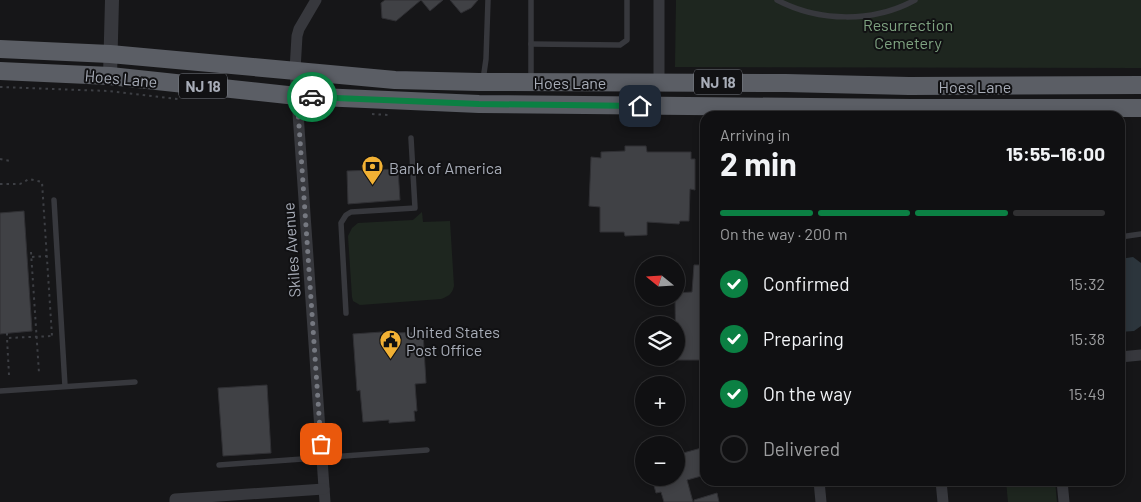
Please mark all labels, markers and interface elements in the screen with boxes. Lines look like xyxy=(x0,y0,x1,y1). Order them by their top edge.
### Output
park label: Resurrection Cemetery xyxy=(863,15,953,52)
street label: Hoes Lane xyxy=(84,65,158,91)
road number: NJ 18 xyxy=(694,70,742,94)
courier xyxy=(287,72,337,122)
street label: Hoes Lane xyxy=(534,73,606,92)
road number: NJ 18 xyxy=(179,74,227,98)
street label: Hoes Lane xyxy=(939,77,1011,96)
icon: car xyxy=(298,83,326,111)
pin xyxy=(619,85,661,127)
icon: home xyxy=(626,92,654,120)
text: Arriving in xyxy=(720,125,790,144)
text: 15:55–16:00 xyxy=(1006,142,1105,165)
text: 2 min xyxy=(720,144,797,182)
bank icon: Bank of America xyxy=(361,155,385,186)
place label: Bank of America xyxy=(389,158,502,177)
street label: Skiles Avenue xyxy=(278,202,304,298)
text: On the way · 200 m xyxy=(720,224,848,243)
north arrow xyxy=(635,256,685,306)
map controls xyxy=(635,256,685,486)
icon: check xyxy=(720,270,748,298)
text: Confirmed xyxy=(763,272,850,295)
text: 15:32 xyxy=(1069,274,1105,293)
button: layers xyxy=(635,316,685,366)
place label: United States Post Office xyxy=(406,322,500,359)
icon: check xyxy=(720,325,748,353)
text: Preparing xyxy=(763,327,844,350)
public building icon: United States Post Office xyxy=(378,328,402,359)
text: 15:38 xyxy=(1069,329,1105,348)
button: + xyxy=(635,376,685,426)
icon: check xyxy=(720,380,748,408)
text: On the way xyxy=(763,382,852,405)
text: 15:49 xyxy=(1069,384,1105,403)
pin xyxy=(300,423,342,465)
icon: bag xyxy=(307,430,335,458)
button: − xyxy=(635,436,685,486)
text: Delivered xyxy=(763,437,840,460)

